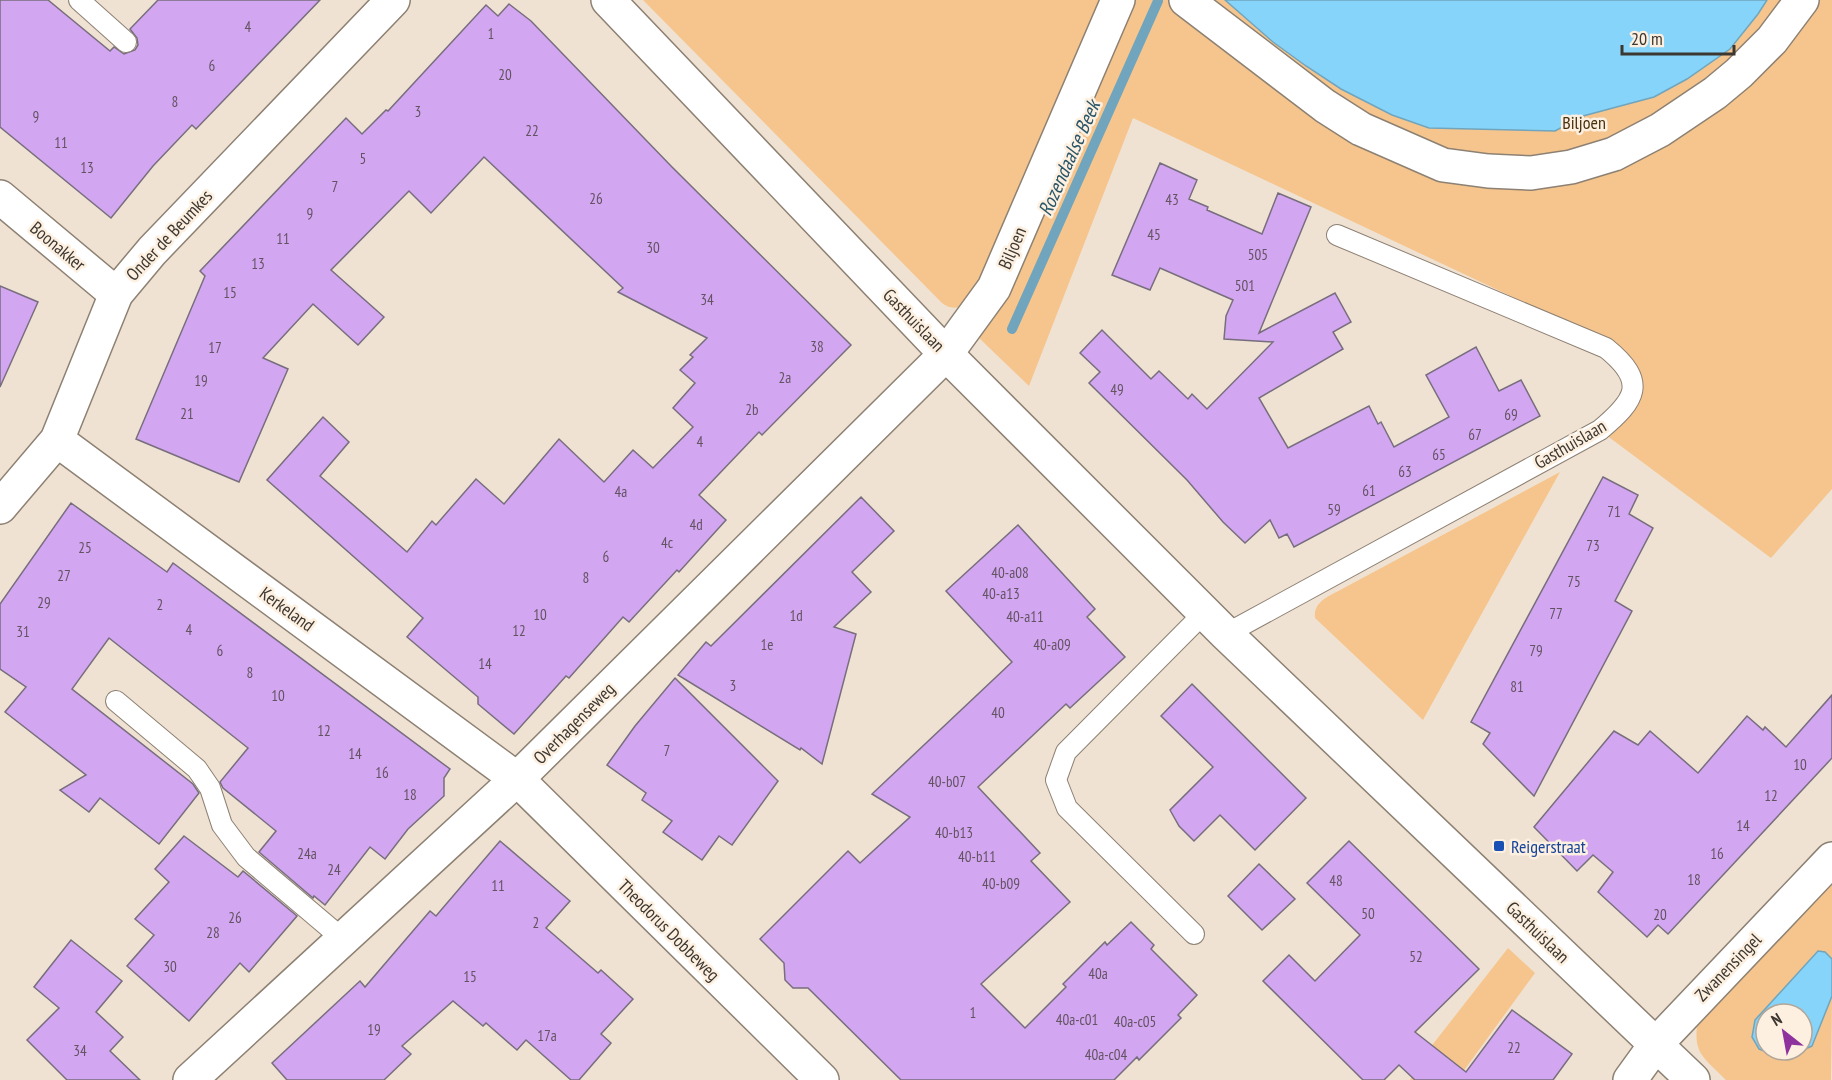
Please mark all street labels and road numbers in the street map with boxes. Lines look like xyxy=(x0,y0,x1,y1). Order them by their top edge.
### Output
street label: Onder de Beumkes xyxy=(121,185,217,285)
street label: Boonakker xyxy=(26,216,90,276)
street label: Biljoen xyxy=(993,223,1031,273)
street label: Gasthuislaan xyxy=(878,283,950,357)
street label: Gasthuislaan xyxy=(1530,414,1610,474)
street label: Kerkeland xyxy=(255,582,319,636)
street label: Overhagenseweg xyxy=(528,677,620,769)
street label: Theodorus Dobbeweg xyxy=(613,874,725,986)
street label: Gasthuislaan xyxy=(1501,896,1575,968)
street label: Zwanensingel xyxy=(1690,928,1767,1006)

